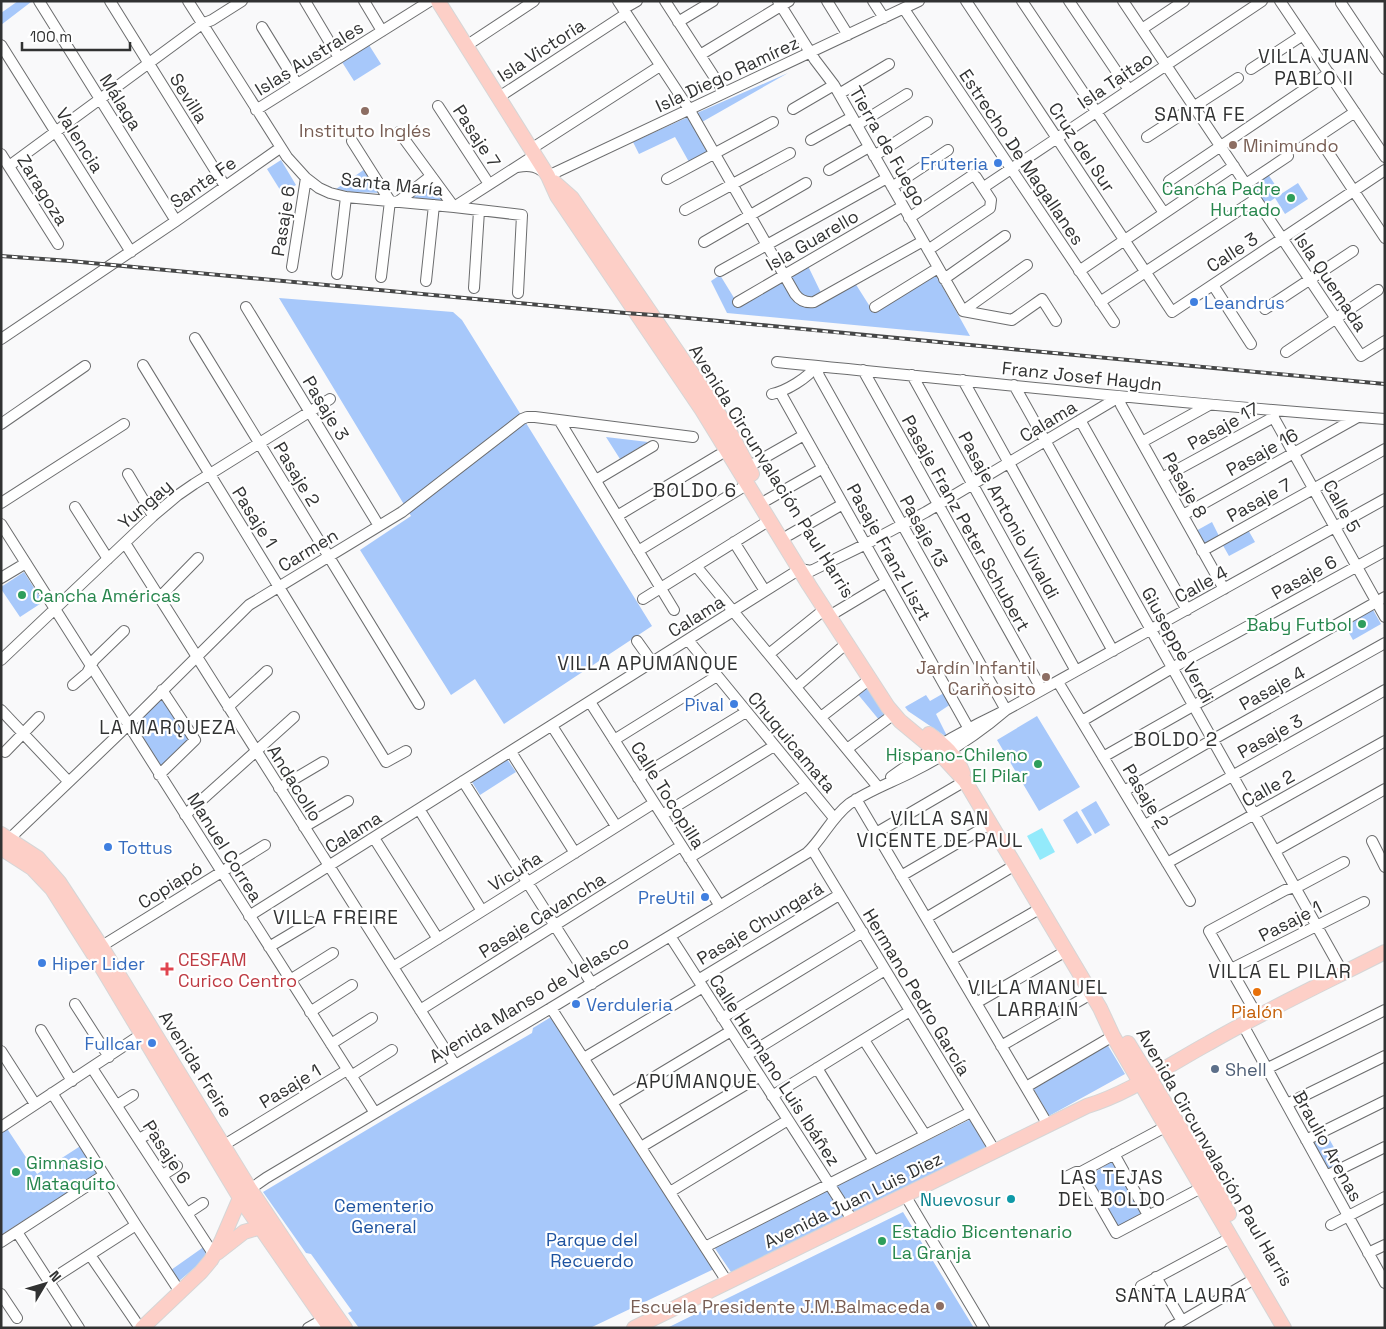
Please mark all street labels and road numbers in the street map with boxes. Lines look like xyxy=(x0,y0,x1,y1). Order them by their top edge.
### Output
street label: Isla Victoria xyxy=(493,13,589,87)
street label: Islas Australes xyxy=(250,15,368,101)
street label: Isla Diego Ramírez xyxy=(652,31,802,117)
street label: Isla Taitao xyxy=(1073,46,1157,114)
street label: Estrecho De Magallanes xyxy=(954,65,1090,249)
street label: Málaga xyxy=(95,69,147,135)
street label: Sevilla xyxy=(165,69,213,127)
street label: Tierra de Fuego xyxy=(844,82,932,210)
street label: Cruz del Sur xyxy=(1044,98,1121,196)
street label: Pasaje 7 xyxy=(448,100,506,172)
street label: Valencia xyxy=(51,103,109,177)
street label: Zaragoza xyxy=(12,150,74,230)
street label: Santa Fe xyxy=(165,151,241,213)
street label: Santa María xyxy=(340,167,444,201)
street label: Pasaje 6 xyxy=(266,184,300,258)
street label: Isla Guarello xyxy=(761,204,863,276)
street label: Calle 3 xyxy=(1202,227,1262,277)
street label: Isla Quemada xyxy=(1289,228,1373,336)
street label: Avenida Circunvalación Paul Harris xyxy=(684,340,860,602)
street label: Franz Josef Haydn xyxy=(1001,356,1163,396)
street label: Pasaje 3 xyxy=(298,372,354,444)
street label: Calama xyxy=(1015,395,1081,447)
street label: Pasaje 17 xyxy=(1183,397,1263,455)
street label: Pasaje Franz Peter Schubert xyxy=(897,411,1035,635)
street label: Pasaje 16 xyxy=(1222,423,1302,481)
street label: Pasaje Antonio Vivaldi xyxy=(953,427,1065,603)
street label: Pasaje 2 xyxy=(269,438,325,510)
street label: Pasaje 8 xyxy=(1158,448,1212,522)
street label: Pasaje 7 xyxy=(1223,473,1295,527)
street label: Yungay xyxy=(113,474,177,534)
street label: Calle 5 xyxy=(1318,476,1366,536)
street label: Pasaje Franz Liszt xyxy=(842,479,936,625)
street label: Pasaje 1 xyxy=(227,482,283,552)
street label: Pasaje 13 xyxy=(895,491,953,571)
street label: Carmen xyxy=(274,523,342,577)
street label: Pasaje 6 xyxy=(1267,550,1341,604)
street label: Calle 4 xyxy=(1170,560,1232,608)
street label: Giuseppe Verdi xyxy=(1137,583,1219,707)
street label: Calama xyxy=(663,590,729,642)
street label: Pasaje 4 xyxy=(1235,661,1309,715)
street label: Chuquicamata xyxy=(743,687,841,797)
street label: Pasaje 3 xyxy=(1233,709,1307,763)
street label: Calle Tocopilla xyxy=(626,737,710,853)
street label: Andacollo xyxy=(262,740,328,826)
street label: Pasaje 2 xyxy=(1118,760,1174,832)
street label: Calle 2 xyxy=(1238,764,1298,812)
street label: Manuel Correa xyxy=(182,788,268,906)
street label: Calama xyxy=(320,806,386,858)
street label: Vicuña xyxy=(484,846,546,896)
street label: Copiapó xyxy=(133,856,207,914)
street label: Pasaje Cavancha xyxy=(475,867,609,963)
street label: Pasaje Chungará xyxy=(693,876,827,970)
street label: Pasaje 1 xyxy=(1255,895,1325,947)
street label: Hermano Pedro García xyxy=(858,904,976,1080)
street label: Avenida Manso de Velasco xyxy=(425,930,633,1068)
street label: Calle Hermano Luis Ibáñez xyxy=(704,970,846,1170)
street label: Avenida Freire xyxy=(154,1006,238,1122)
street label: Avenida Circunvalación Paul Harris xyxy=(1131,1024,1299,1290)
street label: Pasaje 1 xyxy=(255,1059,325,1113)
street label: Braulio Arenas xyxy=(1288,1087,1368,1205)
street label: Pasaje 6 xyxy=(138,1116,196,1188)
street label: Avenida Juan Luis Diez xyxy=(760,1147,946,1253)

